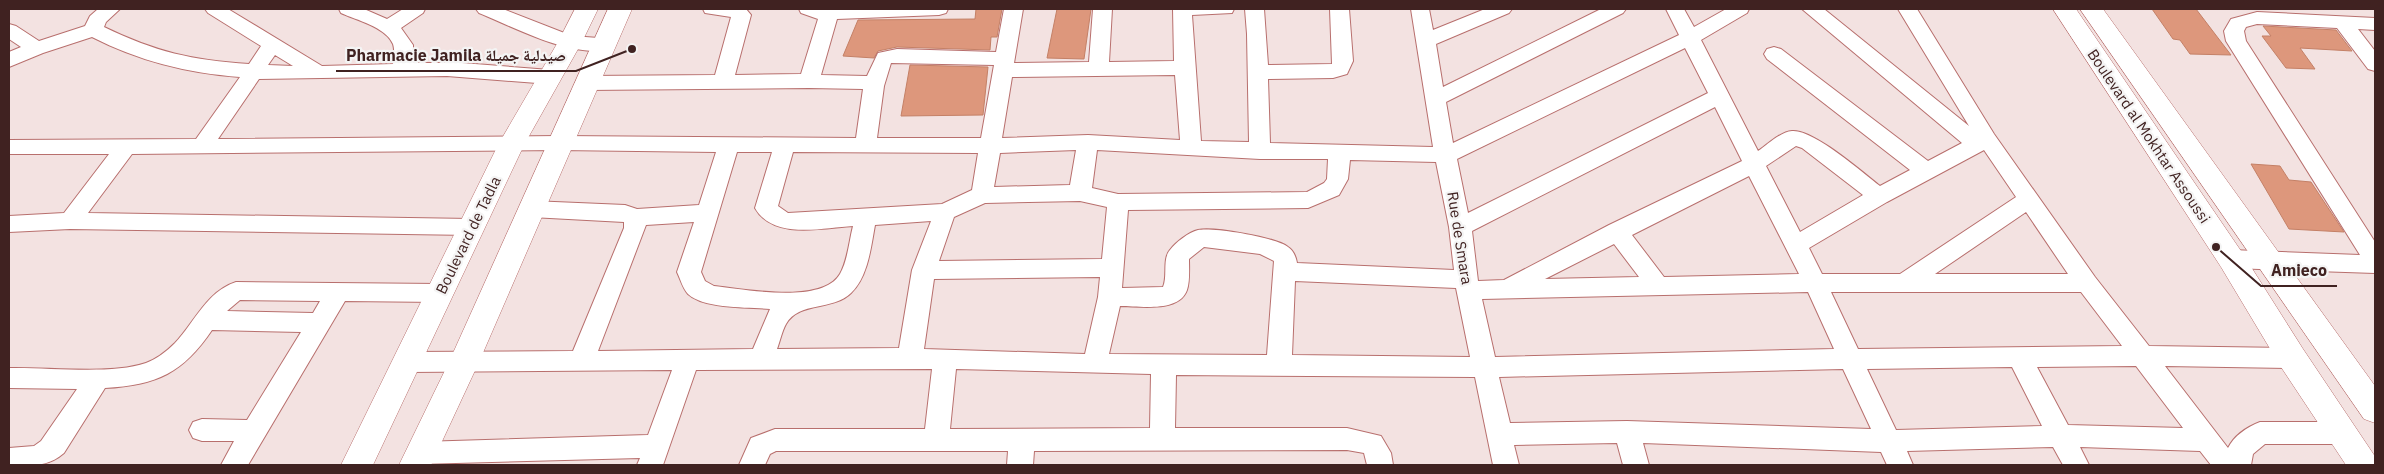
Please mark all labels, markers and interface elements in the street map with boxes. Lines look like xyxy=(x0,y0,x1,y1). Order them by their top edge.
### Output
callout: Pharmacie Jamila صيدلية جميلة xyxy=(336,40,576,71)
text: Pharmacie Jamila صيدلية جميلة xyxy=(346,45,566,65)
street label: Boulevard al Mokhtar Assoussi xyxy=(2083,45,2215,227)
street label: Boulevard de Tadla xyxy=(431,173,505,297)
street label: Rue de Smara xyxy=(1443,190,1477,286)
callout: Amieco xyxy=(2261,255,2337,286)
text: Amieco xyxy=(2271,260,2327,280)

